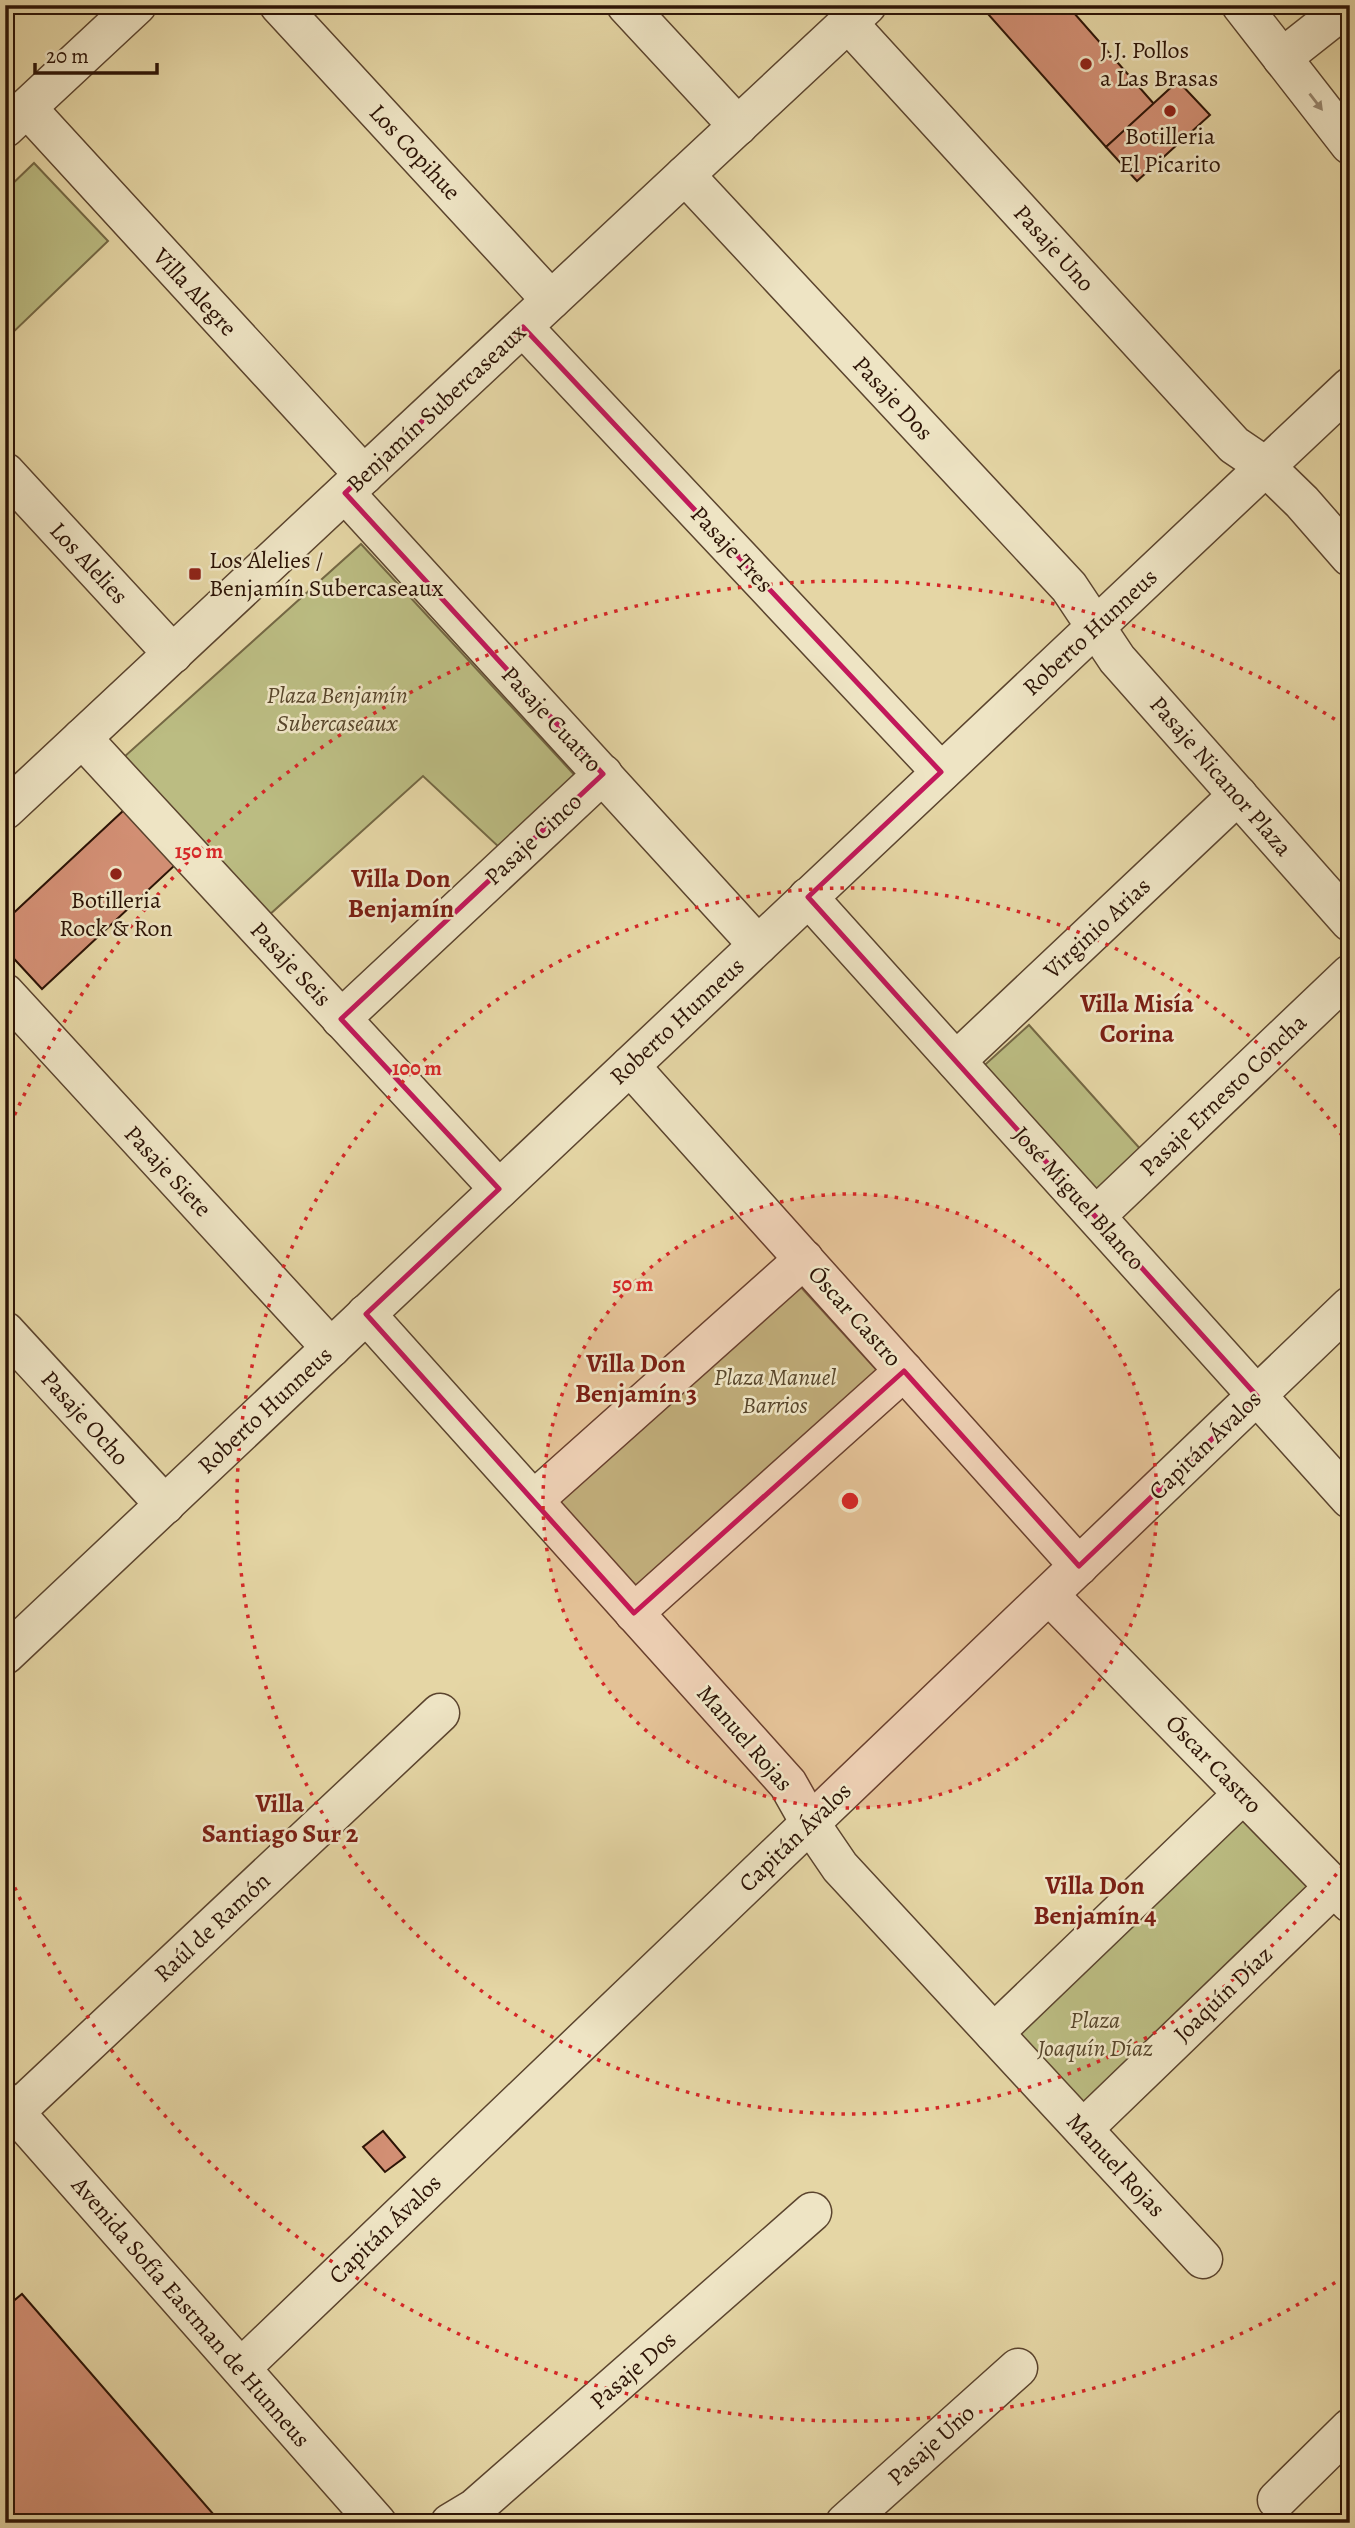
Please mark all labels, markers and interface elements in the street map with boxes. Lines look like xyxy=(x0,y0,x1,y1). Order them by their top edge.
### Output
scale bar xyxy=(35,32,158,76)
place label: J.J. Pollos a Las Brasas xyxy=(1100,34,1218,94)
text: 20 m xyxy=(46,42,89,70)
marker: J.J. Pollos a Las Brasas xyxy=(1078,56,1094,72)
one-way arrow xyxy=(1308,92,1323,110)
street label: Los Copihue xyxy=(362,97,468,207)
marker: Botilleria El Picarito xyxy=(1162,103,1178,119)
place label: Botilleria El Picarito xyxy=(1119,120,1221,180)
street label: Pasaje Uno xyxy=(1006,197,1102,299)
street label: Villa Alegre xyxy=(145,240,244,343)
street label: Benjamín Subercaseaux xyxy=(339,316,533,500)
street label: Pasaje Dos xyxy=(846,349,940,447)
street label: Pasaje Tres xyxy=(683,499,781,599)
street label: Los Alelies xyxy=(43,515,135,611)
place label: Los Alelies / Benjamín Subercaseaux xyxy=(209,544,444,604)
street label: Roberto Hunneus xyxy=(1016,561,1164,703)
marker: Los Alelies / Benjamín Subercaseaux xyxy=(187,566,203,582)
street label: Pasaje Cuatro xyxy=(495,659,610,779)
park label: Plaza Benjamín Subercaseaux xyxy=(266,679,408,739)
street label: Pasaje Nicanor Plaza xyxy=(1142,689,1300,864)
street label: Pasaje Cinco xyxy=(477,785,589,892)
text: 150 m xyxy=(175,837,224,865)
district label: Villa Don Benjamín xyxy=(348,861,455,926)
marker: Botilleria Rock & Ron xyxy=(108,866,124,882)
street label: Virginio Arias xyxy=(1036,870,1157,987)
place label: Botilleria Rock & Ron xyxy=(59,884,173,944)
street label: Pasaje Seis xyxy=(243,914,339,1014)
street label: Roberto Hunneus xyxy=(603,950,751,1092)
district label: Villa Misía Corina xyxy=(1079,986,1194,1051)
street label: Pasaje Ernesto Concha xyxy=(1132,1006,1314,1183)
text: 100 m xyxy=(392,1054,442,1082)
street label: Pasaje Siete xyxy=(117,1118,219,1224)
street label: José Miguel Blanco xyxy=(1006,1119,1152,1277)
street label: Óscar Castro xyxy=(801,1258,909,1374)
text: 50 m xyxy=(613,1270,654,1298)
street label: Roberto Hunneus xyxy=(191,1339,339,1481)
district label: Villa Don Benjamín 3 xyxy=(575,1346,697,1411)
park label: Plaza Manuel Barrios xyxy=(714,1361,836,1421)
street label: Pasaje Ocho xyxy=(34,1364,136,1473)
street label: Capitán Ávalos xyxy=(1142,1383,1268,1507)
centre of rings xyxy=(838,1489,862,1513)
street label: Manuel Rojas xyxy=(690,1678,800,1798)
street label: Óscar Castro xyxy=(1159,1708,1269,1820)
street label: Capitán Ávalos xyxy=(732,1775,858,1899)
district label: Villa Santiago Sur 2 xyxy=(202,1786,359,1851)
street label: Raúl de Ramón xyxy=(147,1865,277,1989)
district label: Villa Don Benjamín 4 xyxy=(1033,1868,1157,1933)
street label: Joaquín Díaz xyxy=(1167,1939,1279,2049)
park label: Plaza Joaquín Díaz xyxy=(1036,2004,1153,2064)
street label: Manuel Rojas xyxy=(1059,2106,1173,2224)
street label: Capitán Ávalos xyxy=(322,2167,448,2291)
street label: Avenida Sofía Eastman de Hunneus xyxy=(64,2169,318,2454)
street label: Pasaje Dos xyxy=(583,2324,683,2416)
street label: Pasaje Uno xyxy=(880,2397,982,2493)

